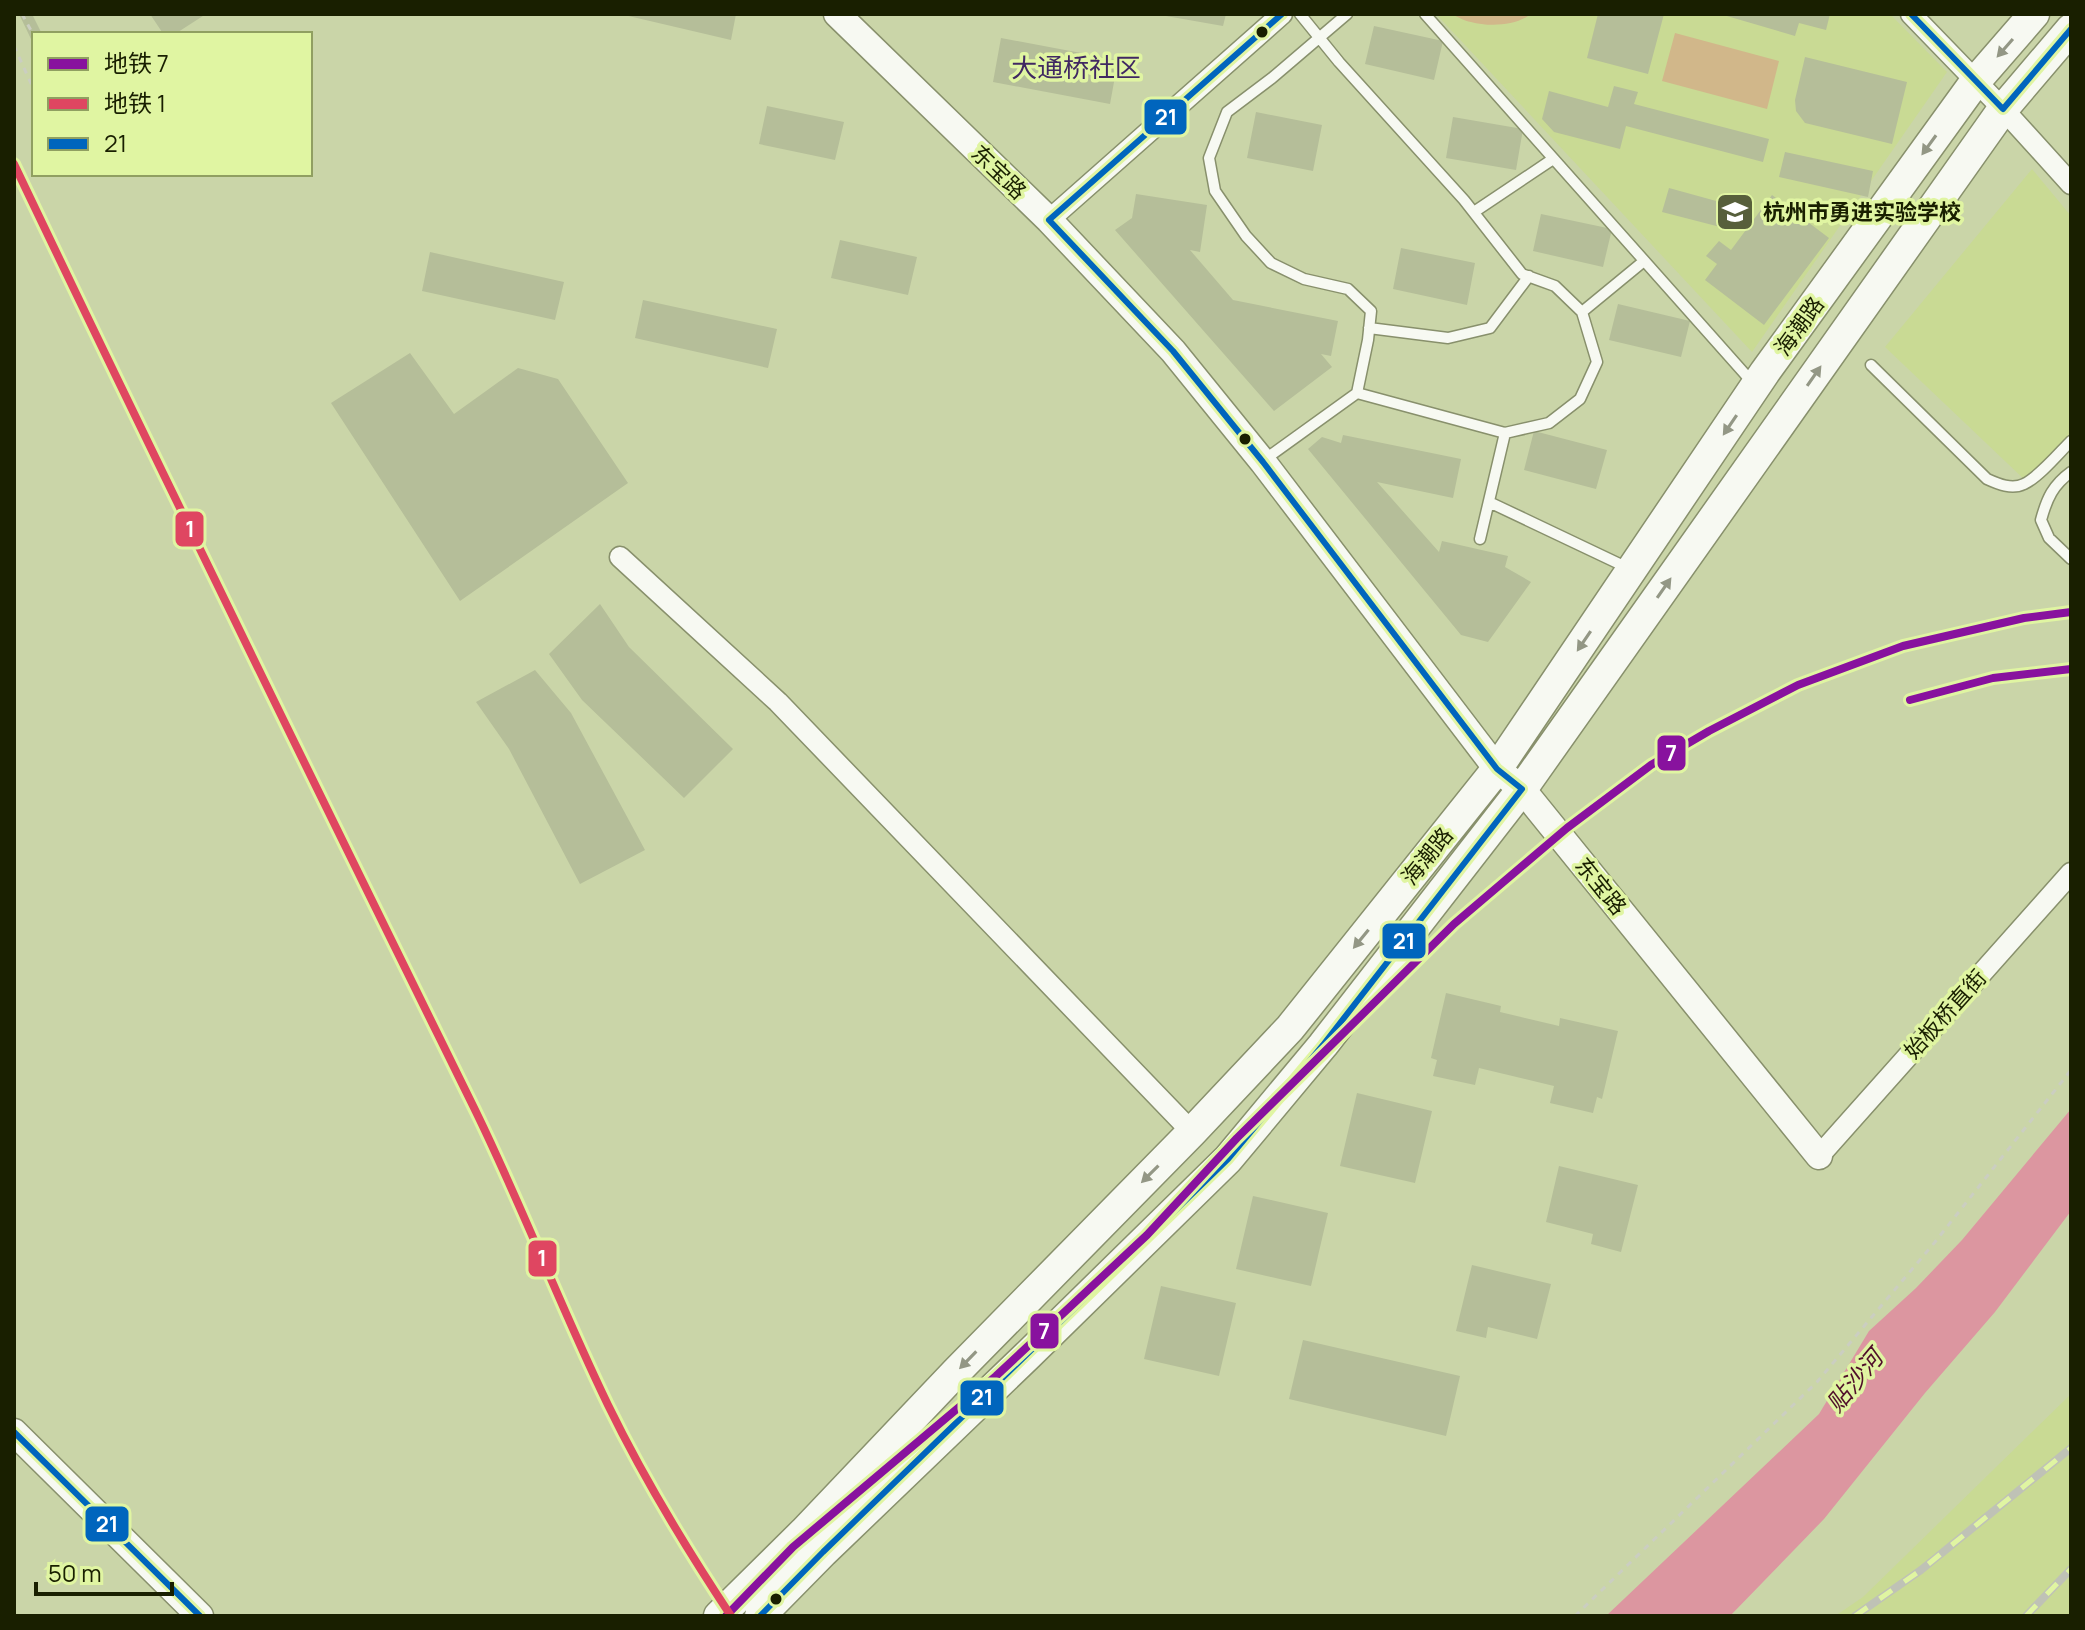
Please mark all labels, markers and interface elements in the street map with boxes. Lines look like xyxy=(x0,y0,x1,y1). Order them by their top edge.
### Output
unlabelled marker xyxy=(1254,24,1270,40)
legend xyxy=(32,32,312,176)
one-way arrow xyxy=(1997,38,2014,58)
text: 地铁 7 xyxy=(104,46,169,79)
district label: 大通桥社区 xyxy=(1011,49,1141,85)
text: 地铁 1 xyxy=(104,86,166,119)
line badge: 21 xyxy=(1143,98,1188,136)
text: 21 xyxy=(1155,102,1177,132)
text: 21 xyxy=(104,126,127,159)
one-way arrow xyxy=(1922,135,1938,156)
street label: 东宝路 xyxy=(965,138,1033,206)
school or university icon: 杭州市勇进实验学校 xyxy=(1714,191,1756,233)
place label: 杭州市勇进实验学校 xyxy=(1763,197,1961,227)
street label: 海潮路 xyxy=(1767,290,1831,362)
one-way arrow xyxy=(1806,365,1821,386)
one-way arrow xyxy=(1722,415,1737,436)
unlabelled marker xyxy=(1237,431,1253,447)
line badge: 1 xyxy=(174,510,205,548)
text: 1 xyxy=(185,514,195,544)
one-way arrow xyxy=(1656,577,1671,598)
one-way arrow xyxy=(1577,630,1592,651)
line badge: 7 xyxy=(1656,734,1687,772)
text: 7 xyxy=(1665,738,1677,768)
street label: 海潮路 xyxy=(1395,821,1459,891)
street label: 东宝路 xyxy=(1569,851,1633,921)
line badge: 21 xyxy=(1381,922,1427,960)
text: 21 xyxy=(1393,926,1415,956)
one-way arrow xyxy=(1353,929,1370,949)
street label: 始板桥直街 xyxy=(1897,963,1993,1065)
one-way arrow xyxy=(1141,1164,1160,1183)
line badge: 1 xyxy=(527,1239,558,1278)
text: 1 xyxy=(537,1243,547,1273)
line badge: 7 xyxy=(1029,1312,1060,1350)
text: 7 xyxy=(1038,1316,1050,1346)
water label: 贴沙河 xyxy=(1818,1339,1892,1418)
one-way arrow xyxy=(959,1350,978,1369)
line badge: 21 xyxy=(959,1379,1005,1417)
text: 21 xyxy=(971,1382,993,1412)
line badge: 21 xyxy=(84,1505,130,1543)
text: 21 xyxy=(96,1509,118,1539)
scale bar xyxy=(36,1546,172,1596)
text: 50 m xyxy=(48,1556,102,1589)
unlabelled marker xyxy=(768,1591,784,1607)

